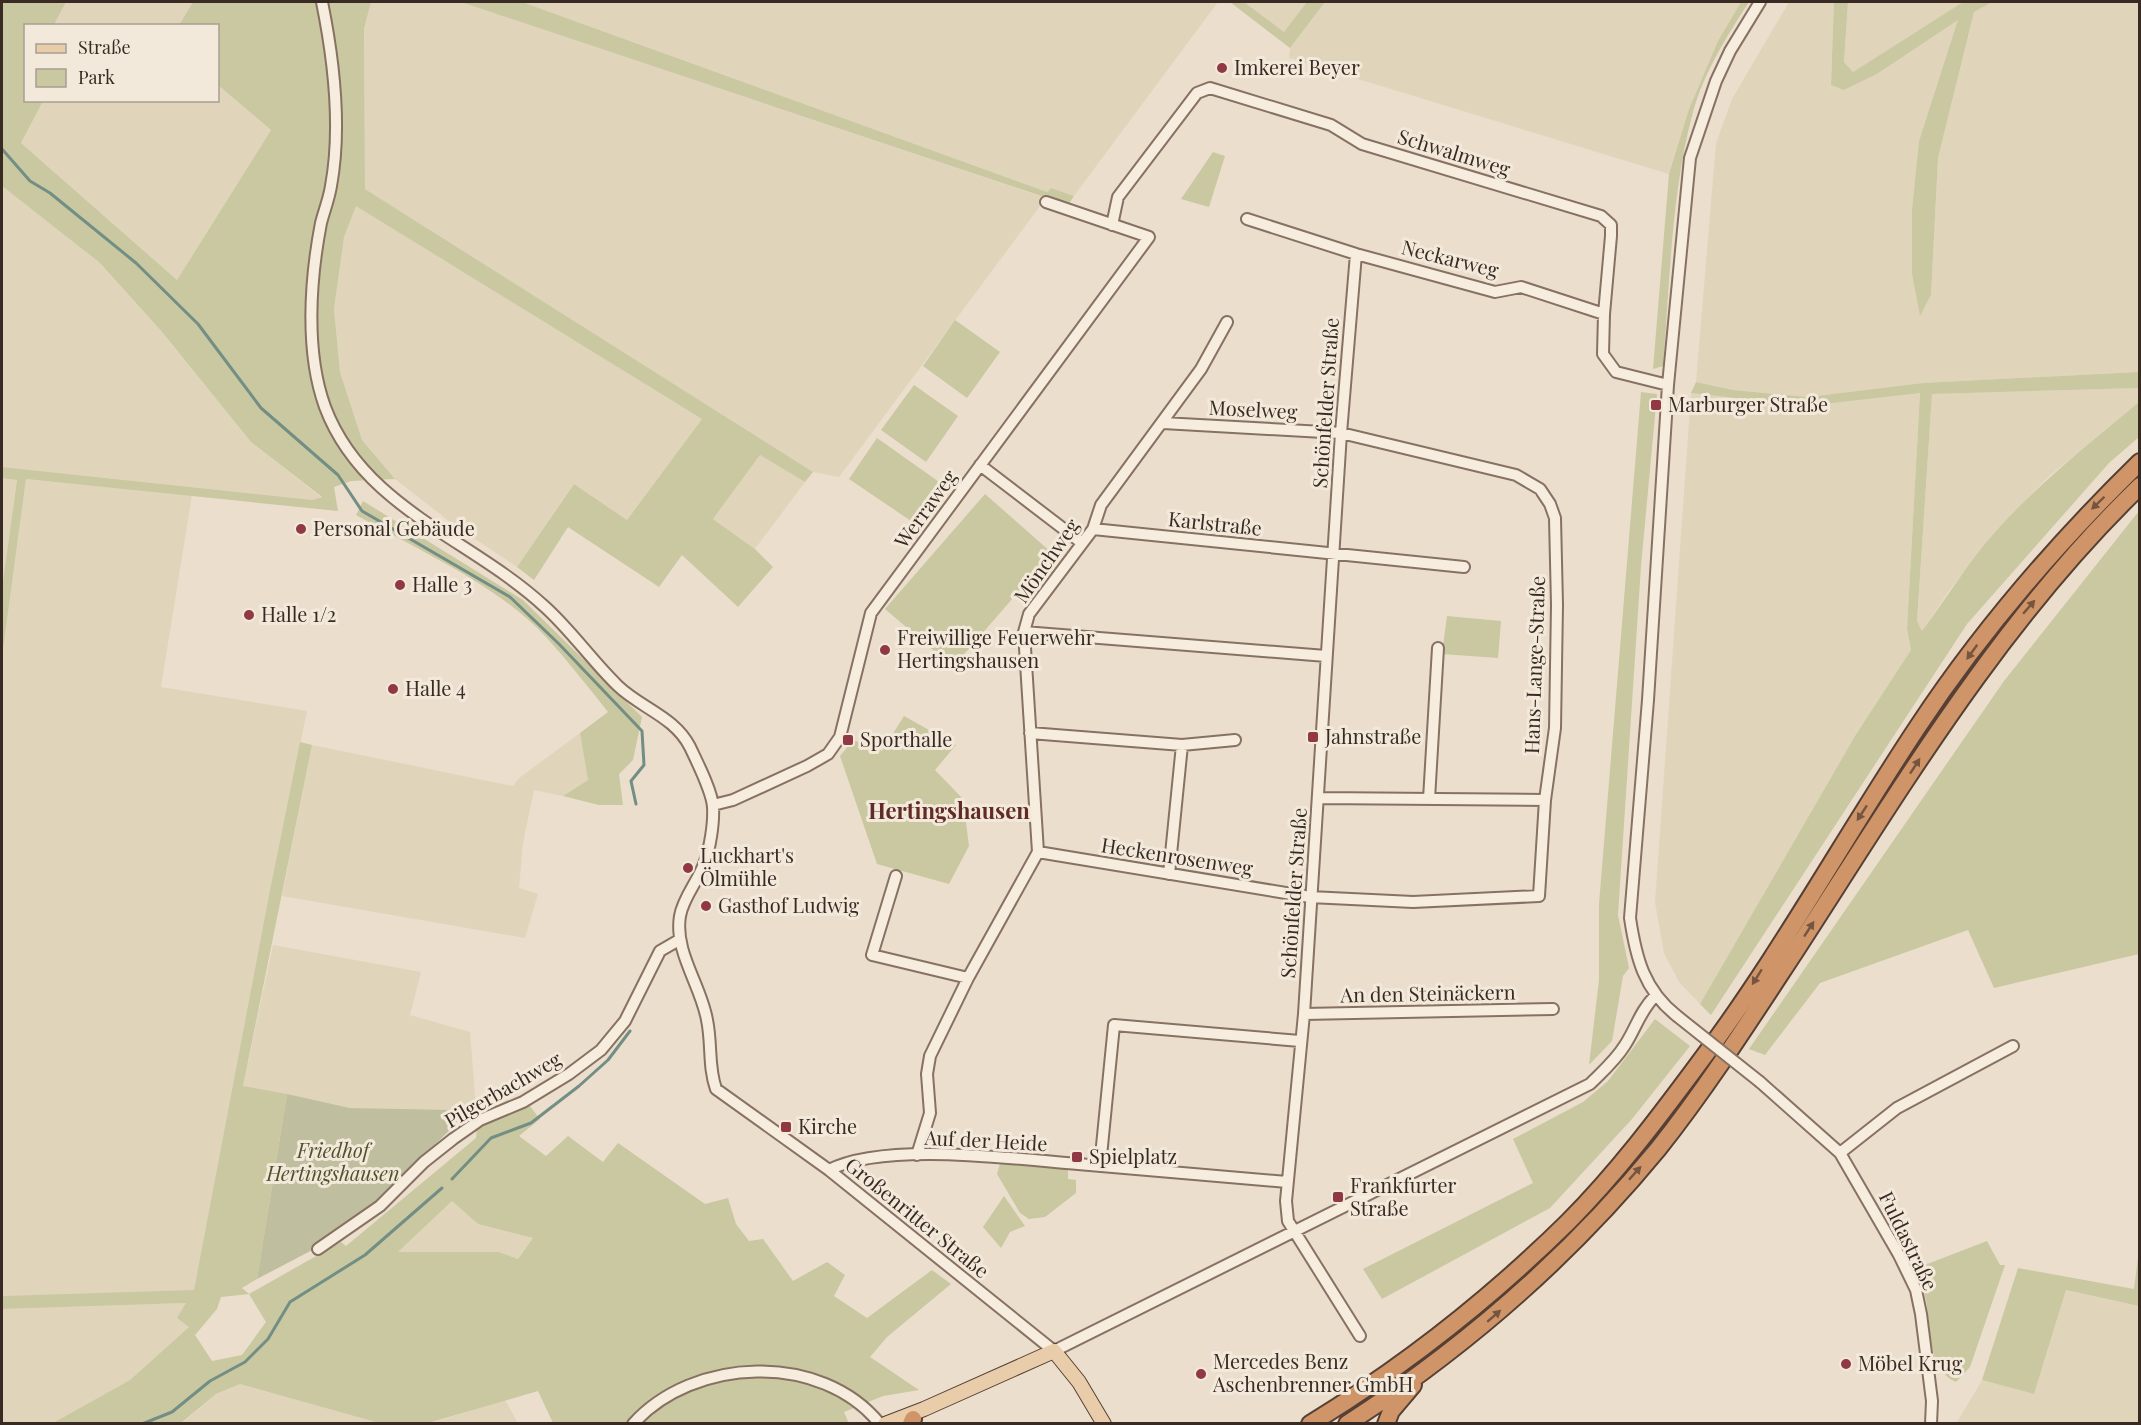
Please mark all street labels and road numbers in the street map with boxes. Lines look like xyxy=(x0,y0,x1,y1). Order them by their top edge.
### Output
street label: Schwalmweg xyxy=(1395,122,1515,182)
street label: Neckarweg xyxy=(1399,232,1502,283)
street label: Schönfelder Straße xyxy=(1305,317,1344,489)
street label: Moselweg xyxy=(1208,393,1299,424)
street label: Werraweg xyxy=(887,463,963,553)
street label: Karlstraße xyxy=(1167,504,1263,541)
street label: Mönchweg xyxy=(1007,512,1085,608)
street label: Hans-Lange-Straße xyxy=(1517,575,1550,755)
street label: Schönfelder Straße xyxy=(1273,807,1312,979)
street label: Heckenrosenweg xyxy=(1099,830,1255,881)
street label: An den Steinäckern xyxy=(1339,977,1516,1008)
street label: Pilgerbachweg xyxy=(439,1044,566,1133)
street label: Auf der Heide xyxy=(923,1123,1048,1156)
street label: Großenritter Straße xyxy=(840,1150,995,1283)
street label: Fuldastraße xyxy=(1874,1186,1945,1294)

